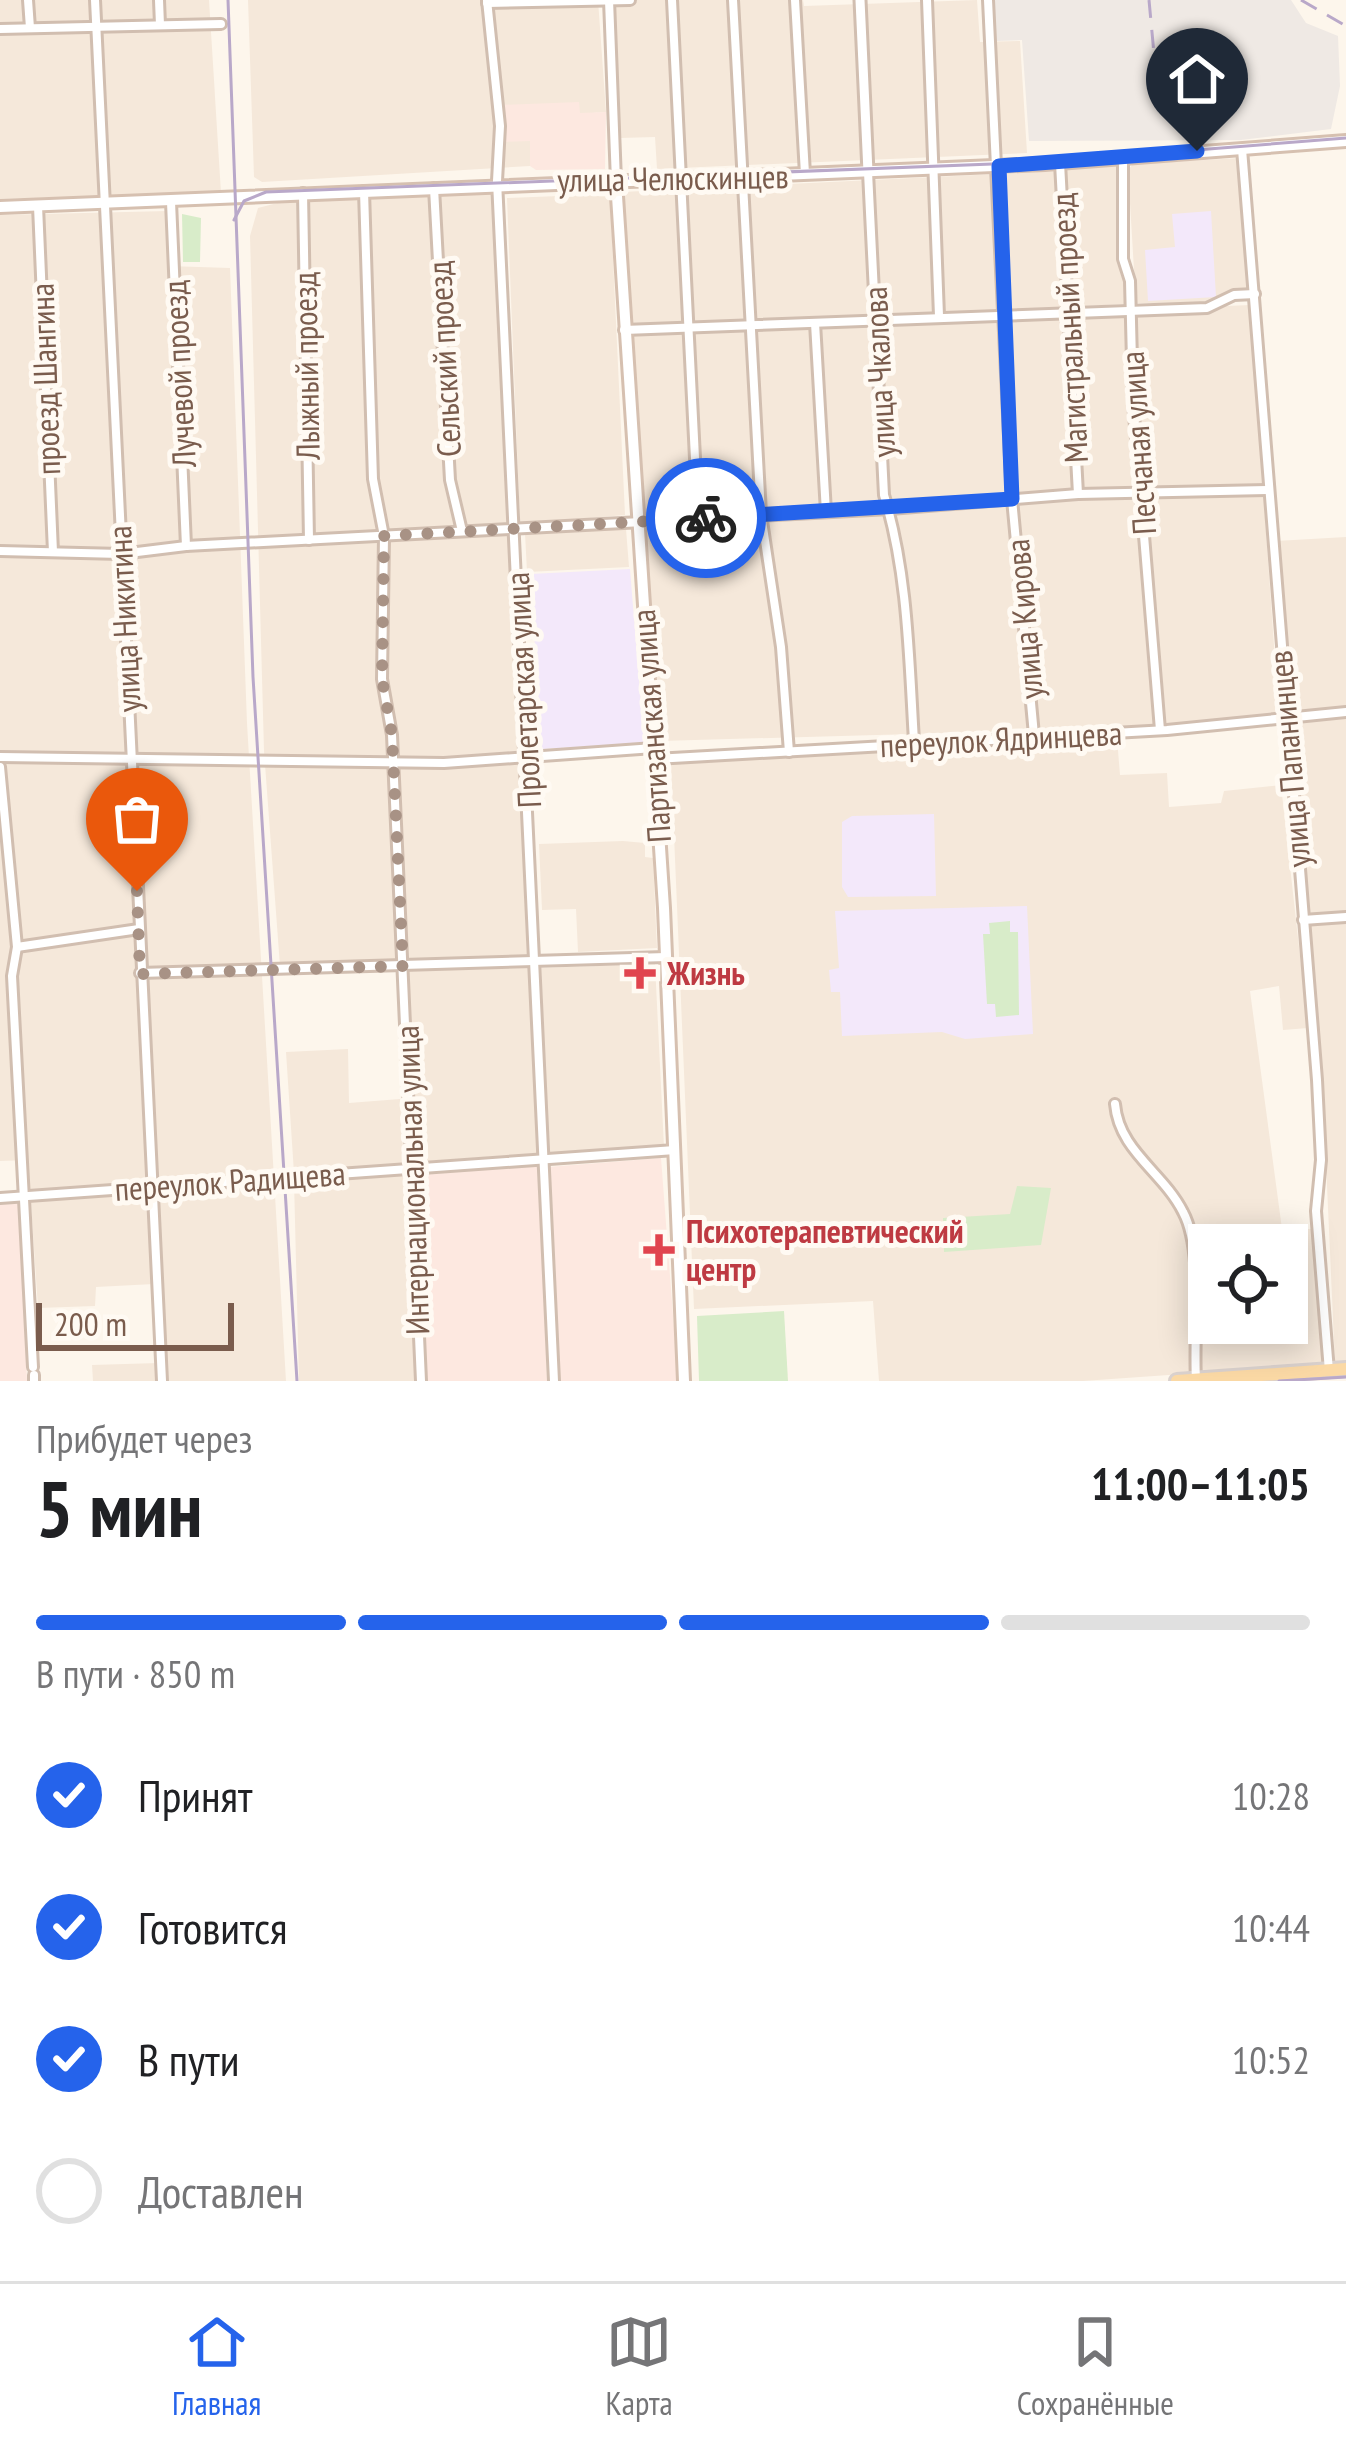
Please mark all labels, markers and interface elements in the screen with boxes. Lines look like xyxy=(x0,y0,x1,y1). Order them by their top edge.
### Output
pin xyxy=(1146,28,1248,151)
icon: home xyxy=(1164,46,1230,112)
street label: улица Челюскинцев xyxy=(557,154,789,201)
street label: Магистральный проезд xyxy=(1040,192,1097,464)
street label: Сельский проезд xyxy=(417,260,470,458)
street label: Лыжный проезд xyxy=(282,272,329,461)
street label: Лучевой проезд xyxy=(152,279,205,470)
street label: проезд Шангина xyxy=(20,282,69,476)
street label: улица Чкалова xyxy=(853,286,904,458)
street label: Песчаная улица xyxy=(1110,350,1165,536)
courier xyxy=(646,458,766,578)
icon: bike xyxy=(673,485,739,551)
street label: улица Никитина xyxy=(97,525,150,713)
street label: улица Кирова xyxy=(995,537,1052,701)
street label: Пролетарская улица xyxy=(495,571,550,809)
street label: Партизанская улица xyxy=(621,608,680,844)
street label: улица Папанинцев xyxy=(1258,649,1319,869)
street label: переулок Ядринцева xyxy=(879,711,1123,766)
pin xyxy=(86,768,188,891)
icon: bag xyxy=(104,786,170,852)
place label: Жизнь xyxy=(666,951,745,994)
marker: Жизнь xyxy=(624,957,656,989)
street label: Интернациональная улица xyxy=(385,1025,438,1335)
street label: переулок Радищева xyxy=(113,1151,347,1210)
place label: Психотерапевтический центр xyxy=(686,1209,964,1290)
map controls xyxy=(1188,1224,1308,1344)
button: locate xyxy=(1188,1224,1308,1344)
marker: Психотерапевтический центр xyxy=(643,1234,675,1266)
scale bar xyxy=(36,1297,234,1350)
text: 200 m xyxy=(54,1302,127,1345)
text: Прибудет через xyxy=(36,1413,253,1464)
text: 11:00–11:05 xyxy=(1091,1454,1310,1512)
text: 5 мин xyxy=(36,1458,202,1559)
text: В пути · 850 m xyxy=(36,1648,235,1699)
icon: check xyxy=(36,1762,102,1828)
text: Принят xyxy=(138,1766,252,1824)
text: 10:28 xyxy=(1232,1770,1310,1821)
icon: check xyxy=(36,1894,102,1960)
text: Готовится xyxy=(138,1898,287,1956)
text: 10:44 xyxy=(1232,1902,1310,1953)
icon: check xyxy=(36,2026,102,2092)
text: В пути xyxy=(138,2030,239,2088)
text: 10:52 xyxy=(1232,2034,1310,2085)
text: Доставлен xyxy=(138,2162,304,2220)
tab: Главная xyxy=(172,2309,261,2424)
tab: Карта xyxy=(605,2309,673,2424)
tab: Сохранённые xyxy=(1017,2309,1174,2424)

